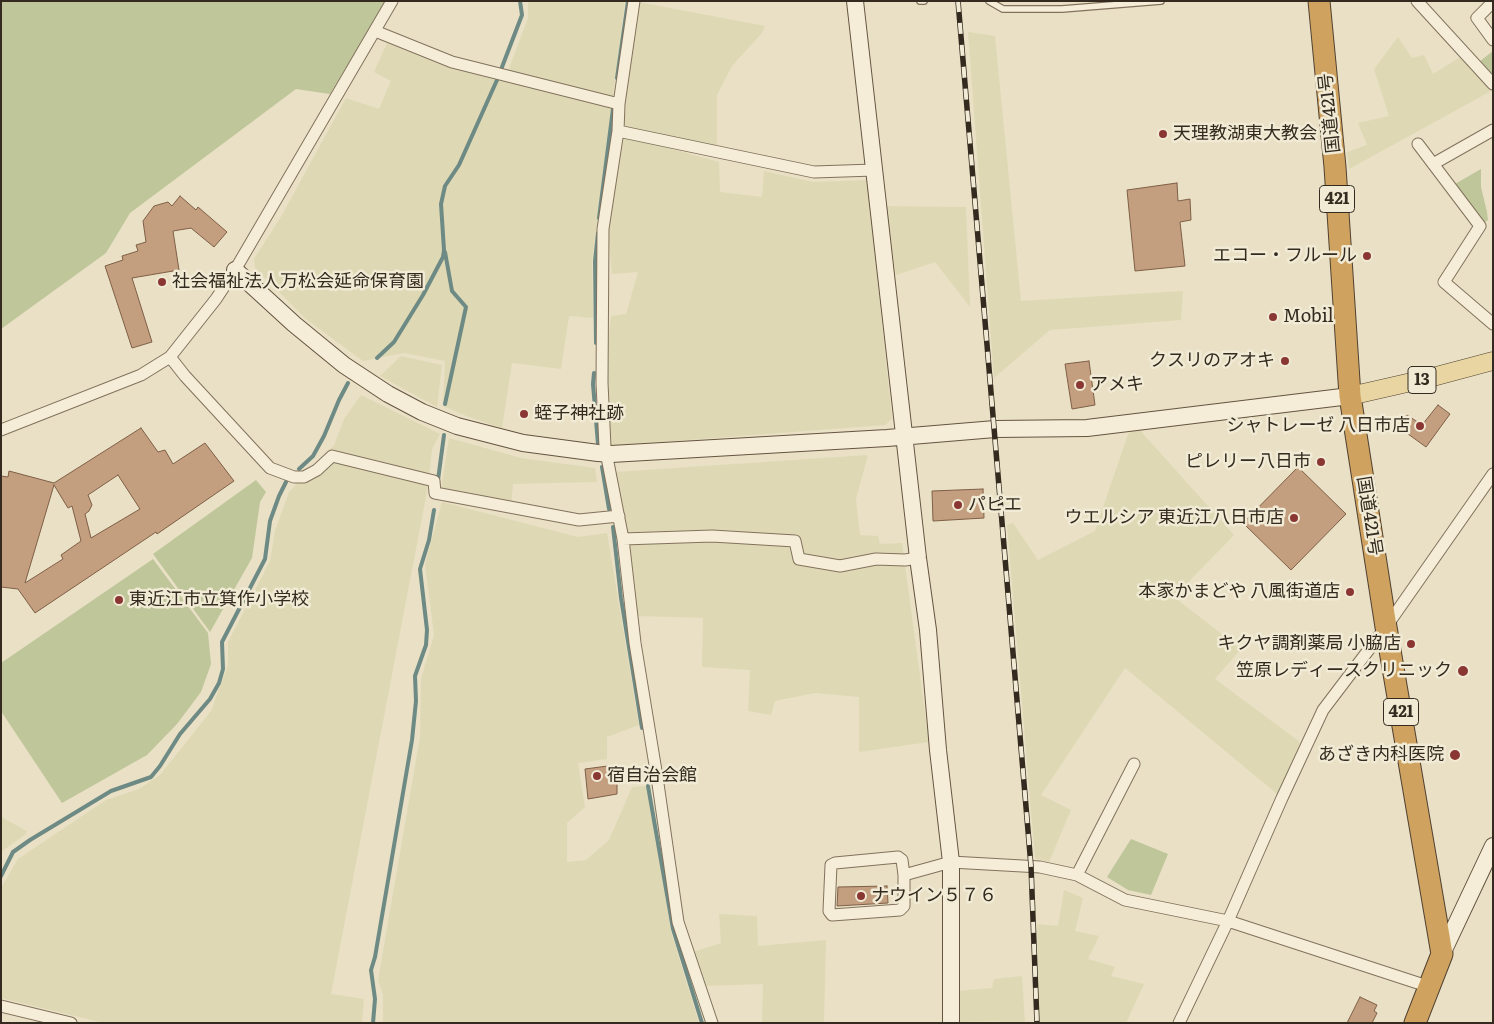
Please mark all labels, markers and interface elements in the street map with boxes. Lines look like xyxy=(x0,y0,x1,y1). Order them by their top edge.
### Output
street label: 国道421号 xyxy=(1315,72,1345,154)
place label: 天理教湖東大教会 xyxy=(1173,123,1317,145)
marker: 天理教湖東大教会 xyxy=(1157,128,1169,140)
road number: 421 xyxy=(1320,185,1354,212)
place label: エコー・フルール xyxy=(1213,245,1357,267)
marker: エコー・フルール xyxy=(1361,250,1373,262)
place label: 社会福祉法人万松会延命保育園 xyxy=(172,271,424,293)
marker: 社会福祉法人万松会延命保育園 xyxy=(156,276,168,288)
place label: Mobil xyxy=(1283,306,1334,328)
marker: Mobil xyxy=(1267,311,1279,323)
place label: クスリのアオキ xyxy=(1149,350,1275,372)
marker: クスリのアオキ xyxy=(1279,355,1291,367)
road number: 13 xyxy=(1408,366,1436,394)
place label: アメキ xyxy=(1090,374,1144,396)
marker: アメキ xyxy=(1074,379,1086,391)
place label: 蛭子神社跡 xyxy=(534,403,624,425)
marker: 蛭子神社跡 xyxy=(518,408,530,420)
place label: シャトレーゼ 八日市店 xyxy=(1226,415,1410,437)
marker: シャトレーゼ 八日市店 xyxy=(1414,420,1426,432)
place label: ピレリー八日市 xyxy=(1185,451,1311,473)
marker: ピレリー八日市 xyxy=(1315,456,1327,468)
street label: 国道421号 xyxy=(1352,475,1386,557)
place label: パピエ xyxy=(968,494,1022,516)
marker: パピエ xyxy=(952,499,964,511)
place label: ウエルシア 東近江八日市店 xyxy=(1064,507,1284,529)
marker: ウエルシア 東近江八日市店 xyxy=(1288,512,1300,524)
place label: 本家かまどや 八風街道店 xyxy=(1138,581,1340,603)
marker: 本家かまどや 八風街道店 xyxy=(1344,586,1356,598)
place label: 東近江市立箕作小学校 xyxy=(129,589,309,611)
marker: 東近江市立箕作小学校 xyxy=(113,594,125,606)
place label: キクヤ調剤薬局 小脇店 xyxy=(1217,633,1401,655)
marker: キクヤ調剤薬局 小脇店 xyxy=(1405,638,1417,650)
place label: 笠原レディースクリニック xyxy=(1236,660,1452,682)
marker: 笠原レディースクリニック xyxy=(1456,664,1470,678)
road number: 421 xyxy=(1384,699,1418,726)
place label: あざき内科医院 xyxy=(1318,744,1444,766)
marker: あざき内科医院 xyxy=(1448,748,1462,762)
place label: 宿自治会館 xyxy=(607,765,697,787)
marker: 宿自治会館 xyxy=(591,770,603,782)
place label: ナウイン５７６ xyxy=(871,885,997,907)
marker: ナウイン５７６ xyxy=(855,890,867,902)

